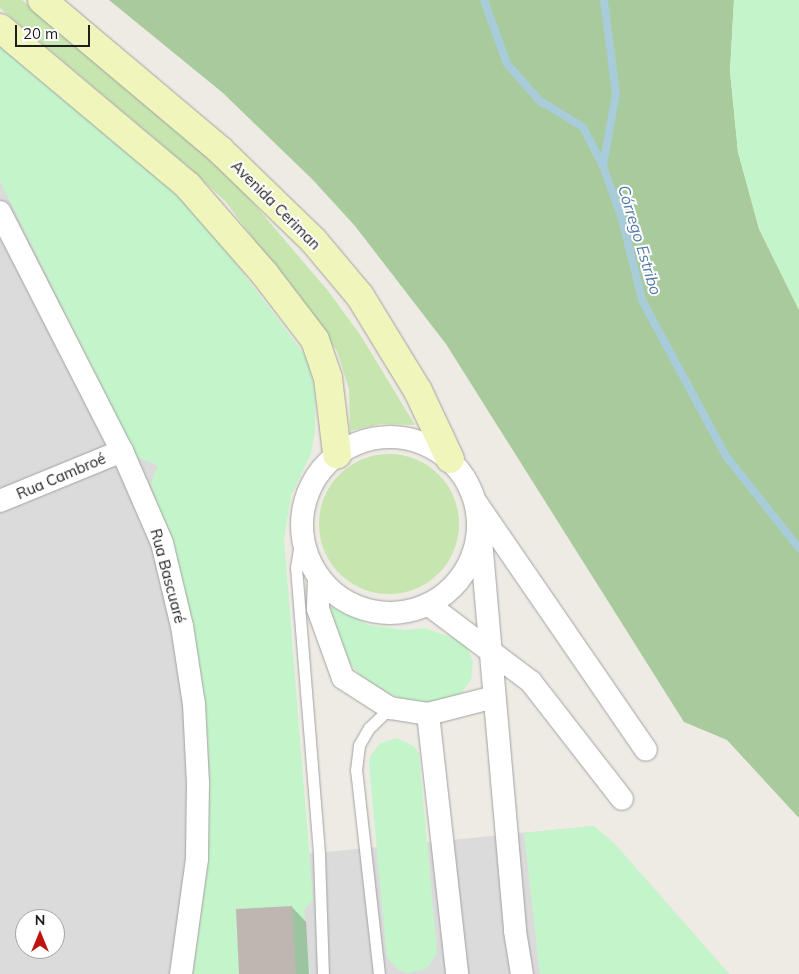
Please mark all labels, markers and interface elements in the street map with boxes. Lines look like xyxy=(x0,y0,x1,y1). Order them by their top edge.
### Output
scale bar xyxy=(18,15,92,47)
text: 20 m xyxy=(23,24,58,43)
street label: Avenida Ceriman xyxy=(228,157,324,253)
water label: Córrego Estribo xyxy=(614,183,666,297)
street label: Rua Cambroé xyxy=(14,449,108,503)
street label: Rua Bascuaré xyxy=(147,527,189,625)
north arrow xyxy=(15,909,65,959)
text: N xyxy=(35,911,45,929)

